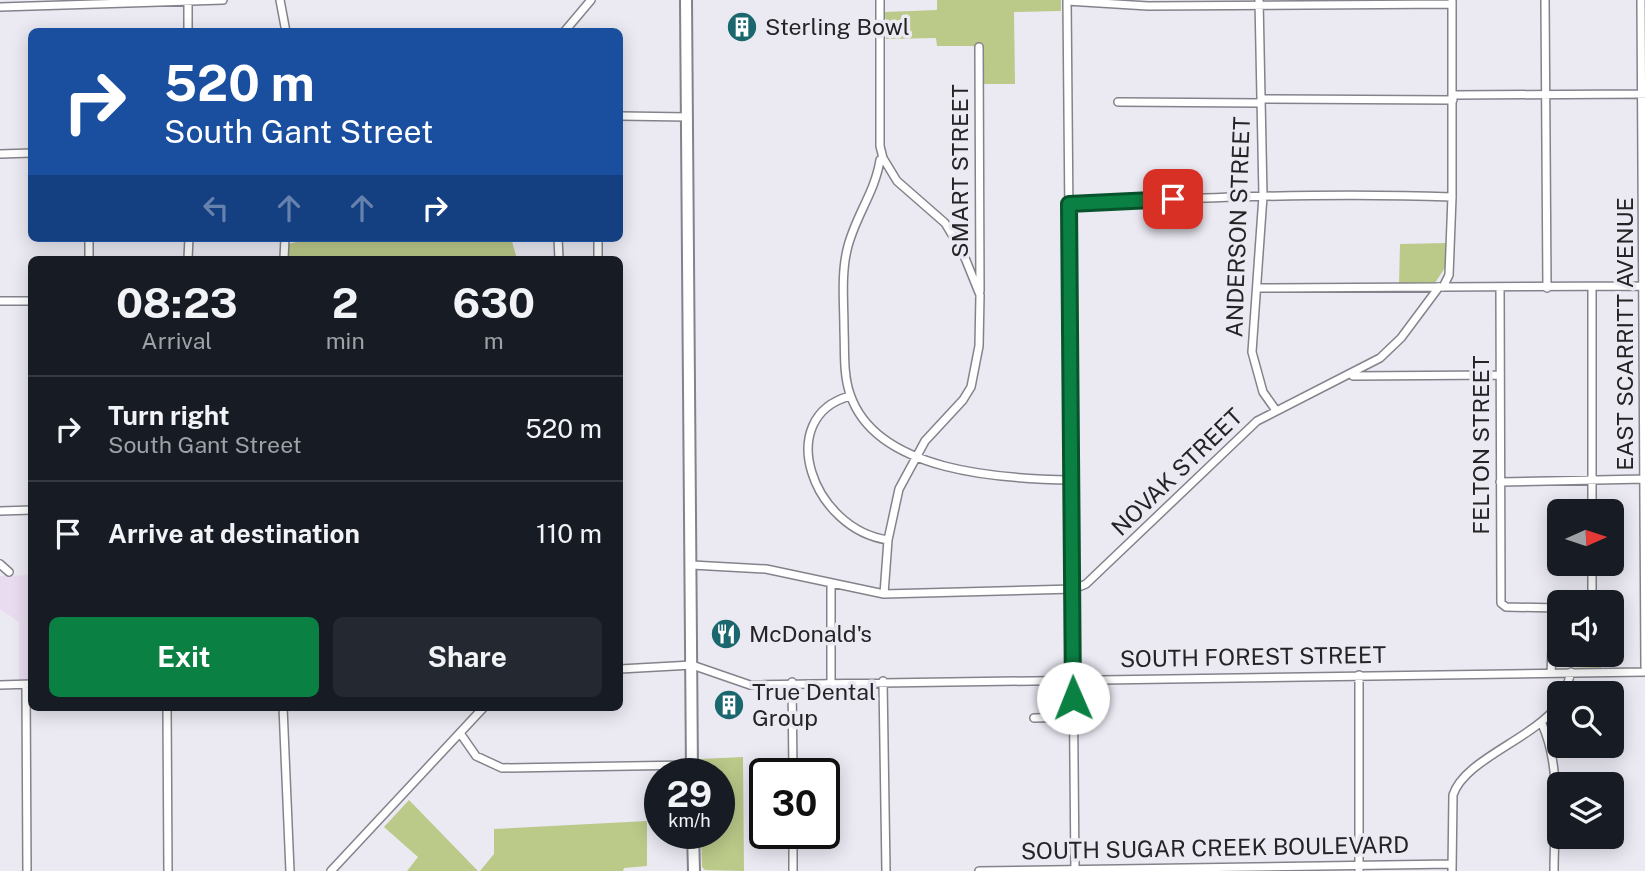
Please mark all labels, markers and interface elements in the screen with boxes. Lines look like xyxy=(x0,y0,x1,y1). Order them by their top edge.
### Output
building icon: Sterling Bowl xyxy=(725,10,759,44)
place label: Sterling Bowl xyxy=(765,13,910,40)
text: 520 m xyxy=(164,54,315,112)
icon: right xyxy=(49,56,140,147)
street label: SMART STREET xyxy=(946,84,973,258)
text: South Gant Street xyxy=(164,113,433,150)
street label: ANDERSON STREET xyxy=(1220,116,1255,338)
pin xyxy=(1143,169,1203,229)
icon: arrive xyxy=(1154,180,1192,218)
icon: left xyxy=(197,189,235,227)
icon: ahead xyxy=(270,189,308,227)
icon: ahead xyxy=(343,189,381,227)
icon: right xyxy=(416,189,454,227)
street label: EAST SCARRITT AVENUE xyxy=(1611,197,1638,471)
text: 08:23 xyxy=(116,278,238,327)
text: 2 xyxy=(332,278,359,327)
text: 630 xyxy=(453,278,535,327)
text: Arrival xyxy=(141,327,212,354)
text: min xyxy=(326,327,365,354)
text: m xyxy=(484,327,504,354)
street label: FELTON STREET xyxy=(1467,355,1494,535)
text: Turn right xyxy=(108,400,230,431)
street label: NOVAK STREET xyxy=(1106,402,1248,541)
icon: right xyxy=(49,410,87,448)
text: 520 m xyxy=(525,413,602,444)
text: South Gant Street xyxy=(108,431,302,458)
north arrow xyxy=(1547,499,1624,576)
map controls xyxy=(1547,499,1624,849)
icon: arrive xyxy=(49,515,87,553)
text: Arrive at destination xyxy=(108,518,360,549)
text: 110 m xyxy=(536,518,602,549)
button: sound xyxy=(1547,590,1624,667)
button: Exit xyxy=(49,617,319,697)
button: Share xyxy=(333,617,602,697)
restaurant icon: McDonald's xyxy=(709,617,743,651)
place label: McDonald's xyxy=(749,620,872,647)
street label: SOUTH FOREST STREET xyxy=(1120,641,1387,672)
position arrow xyxy=(1036,661,1110,735)
place label: True Dental Group xyxy=(752,678,876,731)
button: search xyxy=(1547,681,1624,758)
building icon: True Dental Group xyxy=(712,688,746,722)
speed limit sign: 30 xyxy=(749,758,840,849)
button: layers xyxy=(1547,772,1624,849)
text: 29 xyxy=(667,774,712,815)
text: km/h xyxy=(668,810,711,831)
street label: SOUTH SUGAR CREEK BOULEVARD xyxy=(1021,831,1409,864)

